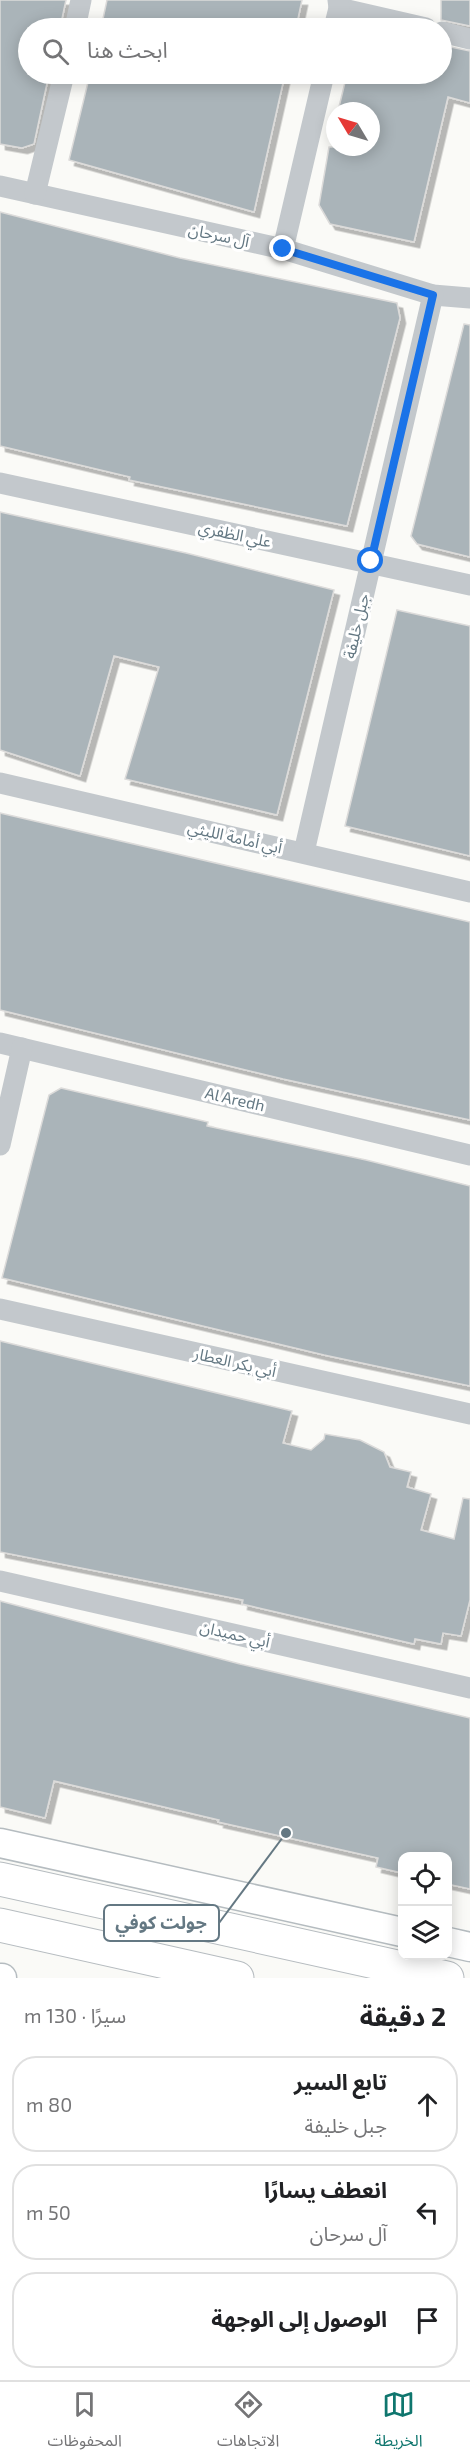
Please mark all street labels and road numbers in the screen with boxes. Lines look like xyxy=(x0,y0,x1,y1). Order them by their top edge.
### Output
street label: آل سرحان xyxy=(187,219,253,252)
street label: علي الظفري xyxy=(196,517,273,554)
street label: جبل خليفة xyxy=(339,592,373,660)
street label: أبي أمامة الليثي xyxy=(185,816,284,860)
street label: Al Aredh xyxy=(203,1082,267,1115)
street label: أبي بكر العطار xyxy=(190,1343,278,1384)
street label: أبي حميدان xyxy=(197,1616,272,1654)

